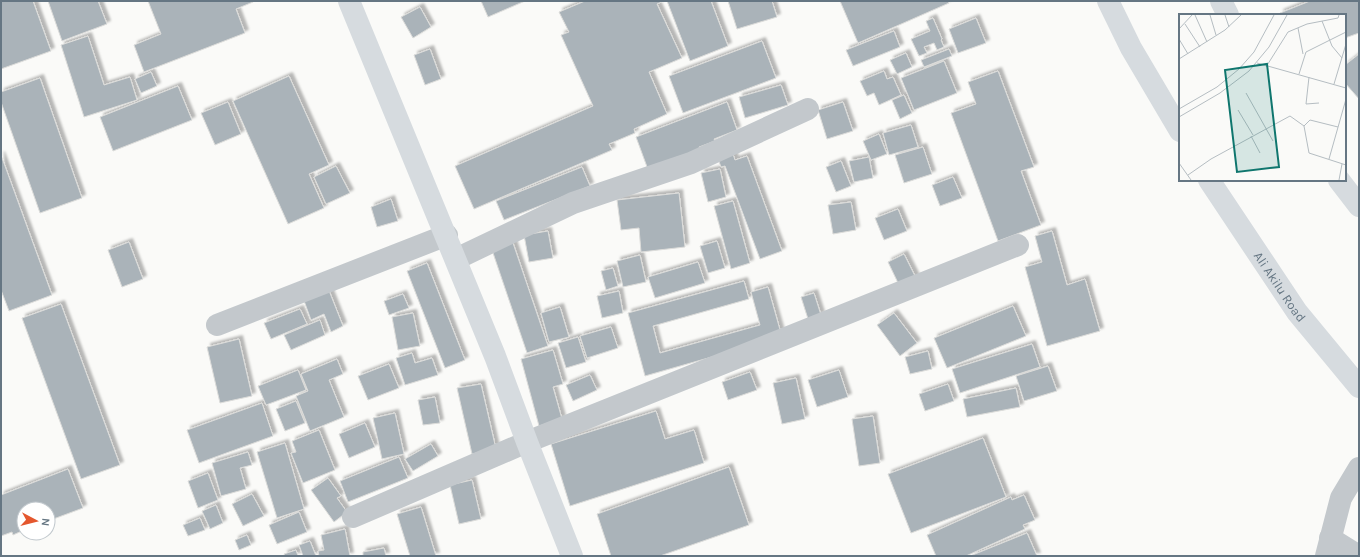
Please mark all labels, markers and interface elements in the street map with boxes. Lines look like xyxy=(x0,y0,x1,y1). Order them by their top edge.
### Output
inset map xyxy=(1179,14,1346,181)
street label: Ali Akilu Road xyxy=(1251,249,1309,325)
north arrow xyxy=(16,501,56,541)
text: N xyxy=(38,517,52,527)

